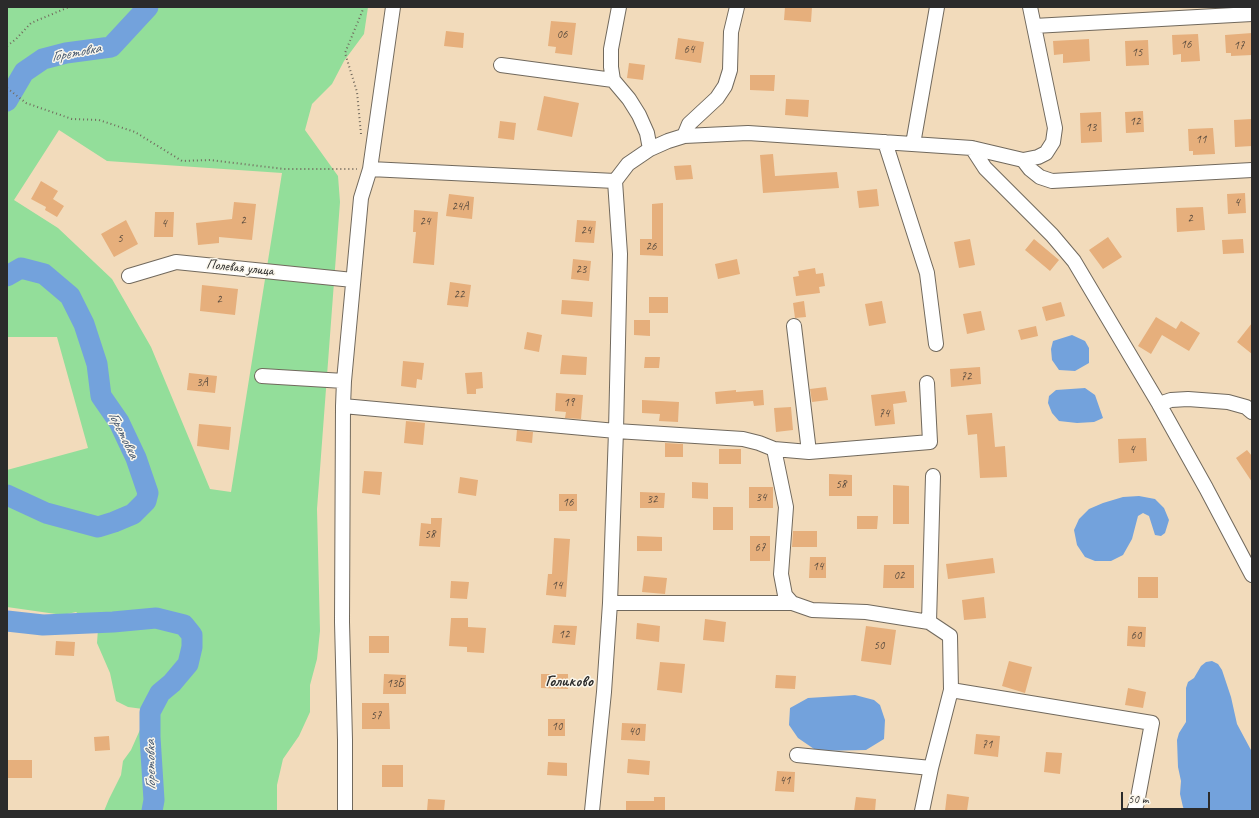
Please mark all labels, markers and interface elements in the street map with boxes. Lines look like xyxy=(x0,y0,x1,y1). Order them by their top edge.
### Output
house number: 06 xyxy=(557,28,567,42)
house number: 16 xyxy=(1181,38,1191,52)
water label: Горетовка xyxy=(50,39,102,67)
house number: 17 xyxy=(1234,39,1244,53)
house number: 64 xyxy=(684,43,694,57)
house number: 15 xyxy=(1132,46,1142,60)
house number: 12 xyxy=(1130,115,1140,129)
house number: 13 xyxy=(1086,121,1096,135)
house number: 11 xyxy=(1196,133,1206,147)
house number: 4 xyxy=(1234,196,1240,210)
house number: 24А xyxy=(452,200,468,214)
house number: 2 xyxy=(1187,212,1193,226)
house number: 2 xyxy=(240,214,246,228)
house number: 24 xyxy=(420,215,430,229)
house number: 4 xyxy=(161,217,167,231)
house number: 24 xyxy=(581,224,591,238)
house number: 5 xyxy=(117,232,123,246)
house number: 26 xyxy=(646,240,656,254)
street label: Полевая улица xyxy=(205,256,275,280)
house number: 23 xyxy=(576,263,586,277)
house number: 22 xyxy=(454,288,464,302)
house number: 2 xyxy=(216,293,222,307)
house number: 72 xyxy=(961,370,971,384)
house number: 3А xyxy=(196,376,208,390)
house number: 19 xyxy=(564,396,574,410)
house number: 74 xyxy=(879,407,889,421)
water label: Горетовка xyxy=(104,409,142,461)
house number: 4 xyxy=(1129,443,1135,457)
house number: 58 xyxy=(836,478,846,492)
house number: 34 xyxy=(756,491,766,505)
house number: 32 xyxy=(647,493,657,507)
house number: 16 xyxy=(563,496,573,510)
house number: 58 xyxy=(425,528,435,542)
house number: 67 xyxy=(755,541,765,555)
house number: 14 xyxy=(813,560,823,574)
house number: 02 xyxy=(894,569,904,583)
house number: 14 xyxy=(552,579,562,593)
house number: 12 xyxy=(559,628,569,642)
house number: 60 xyxy=(1131,629,1141,643)
house number: 50 xyxy=(874,639,884,653)
district label: Голиково xyxy=(545,672,593,692)
house number: 13Б xyxy=(387,677,403,691)
house number: 57 xyxy=(371,709,381,723)
house number: 10 xyxy=(552,720,562,734)
house number: 40 xyxy=(629,725,639,739)
house number: 71 xyxy=(982,738,992,752)
water label: Горетовка xyxy=(142,740,160,790)
house number: 41 xyxy=(780,774,790,788)
scale bar xyxy=(1123,784,1212,810)
text: 50 m xyxy=(1128,791,1148,807)

